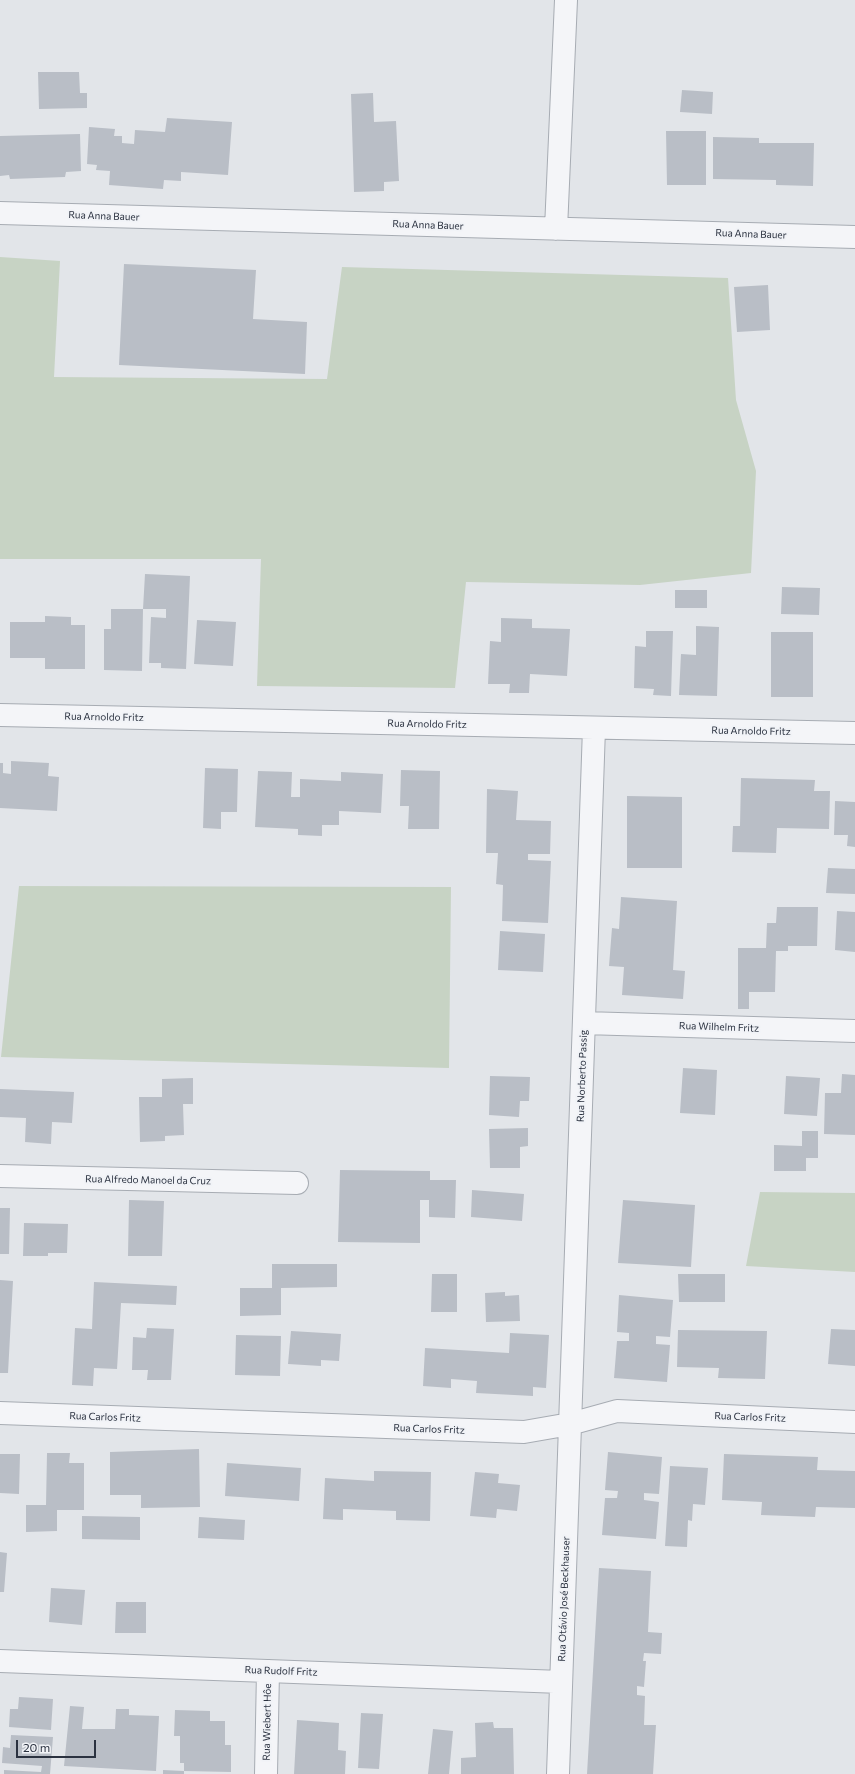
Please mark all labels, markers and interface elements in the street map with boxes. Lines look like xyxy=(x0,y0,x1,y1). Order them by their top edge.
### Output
street label: Rua Anna Bauer xyxy=(68,209,140,223)
street label: Rua Anna Bauer xyxy=(392,218,464,232)
street label: Rua Anna Bauer xyxy=(715,227,787,241)
street label: Rua Arnoldo Fritz xyxy=(64,710,144,724)
street label: Rua Arnoldo Fritz xyxy=(387,717,467,731)
street label: Rua Arnoldo Fritz xyxy=(711,724,791,738)
street label: Rua Wilhelm Fritz xyxy=(679,1020,759,1034)
street label: Rua Norberto Passig xyxy=(574,1030,590,1122)
street label: Rua Alfredo Manoel da Cruz xyxy=(85,1173,211,1187)
street label: Rua Carlos Fritz xyxy=(69,1410,141,1424)
street label: Rua Carlos Fritz xyxy=(714,1410,786,1424)
street label: Rua Carlos Fritz xyxy=(393,1422,465,1436)
street label: Rua Otávio José Beckhauser xyxy=(556,1536,572,1662)
street label: Rua Rudolf Fritz xyxy=(244,1664,318,1678)
street label: Rua Wiebert Hôe xyxy=(260,1683,274,1761)
scale bar xyxy=(18,1732,98,1758)
text: 20 m xyxy=(23,1740,50,1754)

